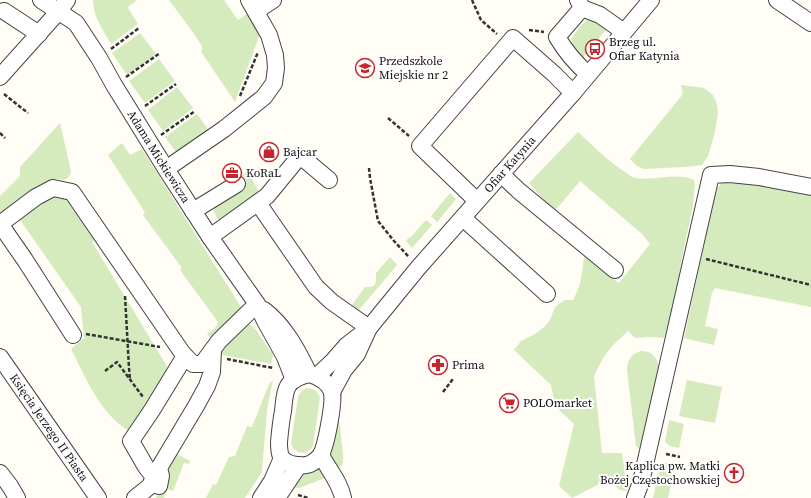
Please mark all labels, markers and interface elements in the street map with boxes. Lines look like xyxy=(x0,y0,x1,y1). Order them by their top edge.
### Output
place label: Brzeg ul. Ofiar Katynia xyxy=(609,34,681,64)
bus stop icon: Brzeg ul. Ofiar Katynia xyxy=(584,38,606,60)
place label: Przedszkole Miejskie nr 2 xyxy=(379,53,448,83)
school or university icon: Przedszkole Miejskie nr 2 xyxy=(354,57,376,79)
street label: Adama Mickiewicza xyxy=(124,107,194,207)
street label: Ofiar Katynia xyxy=(480,132,540,196)
shop icon: Bajcar xyxy=(258,141,280,163)
place label: Bajcar xyxy=(283,144,317,160)
office icon: KoRaL xyxy=(221,162,243,184)
place label: KoRaL xyxy=(246,165,281,181)
pharmacy icon: Prima xyxy=(427,354,449,376)
place label: Prima xyxy=(452,357,485,373)
street label: Księcia Jerzego II Piasta xyxy=(6,371,93,485)
supermarket icon: POLOmarket xyxy=(498,392,520,414)
place label: POLOmarket xyxy=(523,395,592,411)
place label: Kaplica pw. Matki Bożej Częstochowskiej xyxy=(600,458,720,488)
church icon: Kaplica pw. Matki Bożej Częstochowskiej xyxy=(723,462,745,484)

